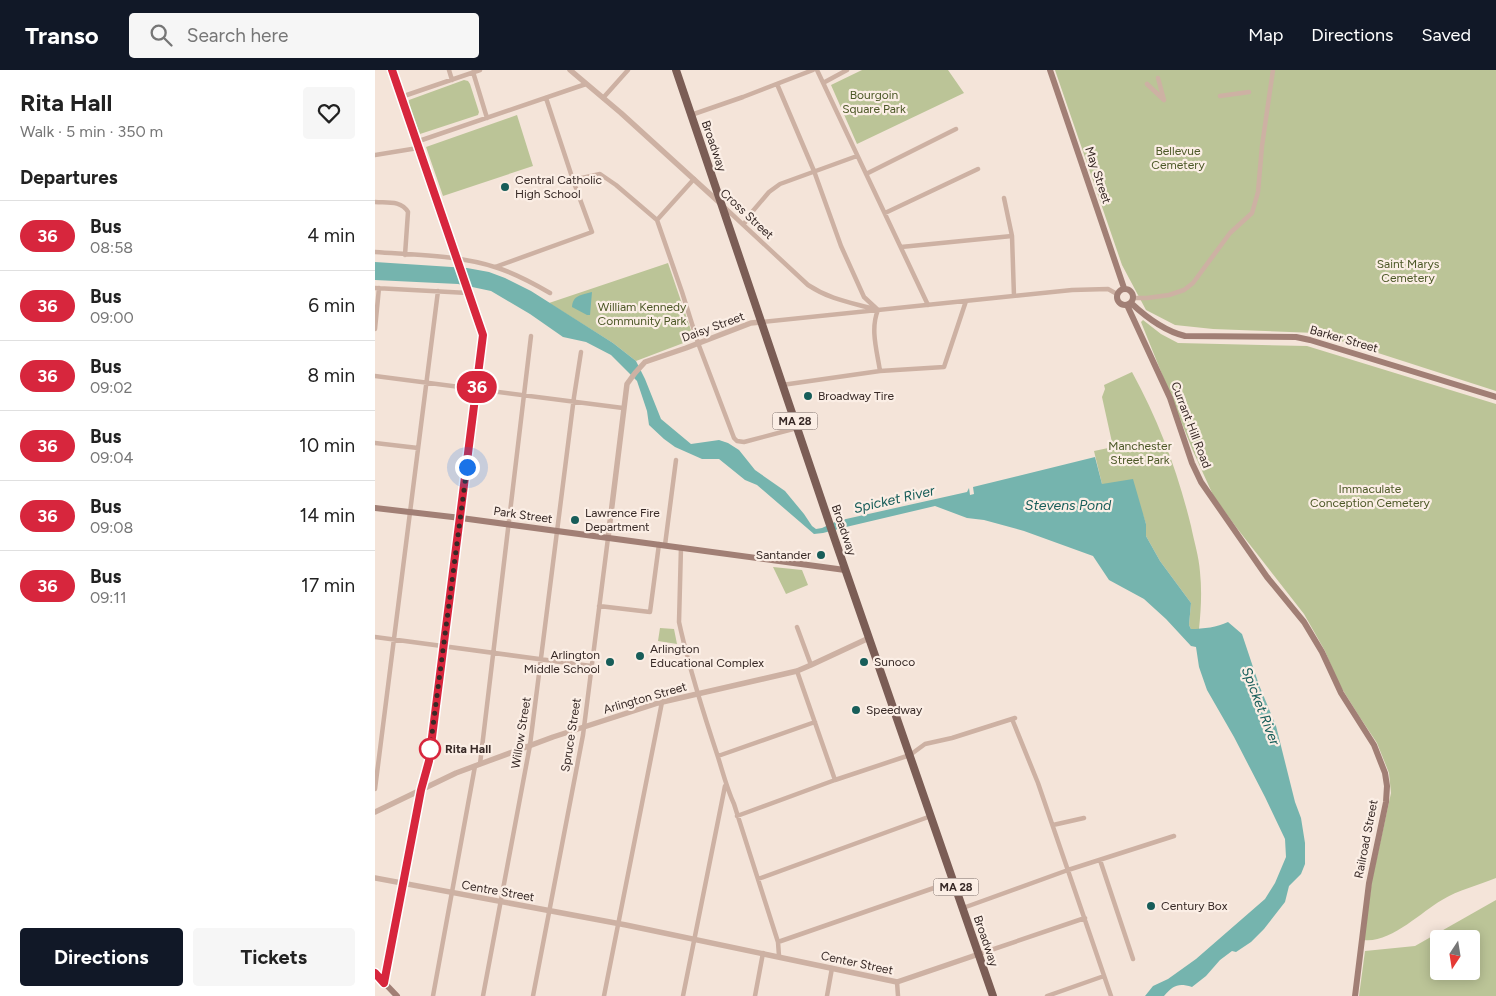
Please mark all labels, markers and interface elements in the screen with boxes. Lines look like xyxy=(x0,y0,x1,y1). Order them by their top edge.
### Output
search box xyxy=(129,13,479,58)
text: Transo xyxy=(25,21,99,50)
icon: search xyxy=(147,21,175,49)
text: Search here xyxy=(187,24,288,47)
text: Map xyxy=(1248,24,1283,46)
text: Directions xyxy=(1311,24,1393,46)
text: Saved xyxy=(1421,24,1471,46)
button: heart xyxy=(303,87,355,139)
text: Rita Hall xyxy=(20,88,112,117)
park label: Bourgoin Square Park xyxy=(842,88,906,116)
street label: Broadway xyxy=(699,119,729,174)
text: Walk · 5 min · 350 m xyxy=(20,122,163,141)
park label: Bellevue Cemetery xyxy=(1151,144,1205,172)
street label: May Street xyxy=(1082,145,1114,206)
text: Departures xyxy=(20,166,118,189)
place label: Central Catholic High School xyxy=(515,173,603,201)
marker: Central Catholic High School xyxy=(499,181,511,193)
street label: Cross Street xyxy=(718,186,777,242)
text: Bus xyxy=(90,215,121,238)
text: 4 min xyxy=(307,224,355,247)
text: 36 xyxy=(37,225,58,247)
text: 08:58 xyxy=(90,238,133,257)
park label: Saint Marys Cemetery xyxy=(1377,257,1440,285)
text: Bus xyxy=(90,285,121,308)
text: 6 min xyxy=(308,294,355,317)
text: 36 xyxy=(37,295,58,317)
park label: William Kennedy Community Park xyxy=(598,300,687,328)
text: 09:00 xyxy=(90,308,134,327)
street label: Daisy Street xyxy=(680,309,747,345)
street label: Barker Street xyxy=(1308,323,1380,356)
text: Bus xyxy=(90,355,121,378)
text: 8 min xyxy=(307,364,355,387)
text: 36 xyxy=(37,365,58,387)
line badge: 36 xyxy=(455,371,499,403)
text: 36 xyxy=(467,376,487,398)
text: 09:02 xyxy=(90,378,133,397)
street label: Currant Hill Road xyxy=(1168,380,1214,470)
place label: Broadway Tire xyxy=(818,389,895,403)
marker: Broadway Tire xyxy=(802,390,814,402)
road number: MA 28 xyxy=(773,412,817,430)
text: Bus xyxy=(90,425,121,448)
text: 10 min xyxy=(299,434,355,457)
text: 36 xyxy=(37,435,58,457)
park label: Manchester Street Park xyxy=(1108,439,1172,467)
text: 09:04 xyxy=(90,448,134,467)
your location xyxy=(455,455,480,480)
water label: Spicket River xyxy=(852,482,937,517)
park label: Immaculate Conception Cemetery xyxy=(1310,482,1431,510)
text: Bus xyxy=(90,495,121,518)
water label: Stevens Pond xyxy=(1025,497,1112,514)
street label: Broadway xyxy=(829,503,859,558)
text: 14 min xyxy=(299,504,355,527)
street label: Park Street xyxy=(493,504,554,526)
text: 36 xyxy=(37,505,58,527)
place label: Lawrence Fire Department xyxy=(585,506,660,534)
marker: Lawrence Fire Department xyxy=(569,514,581,526)
text: 09:08 xyxy=(90,518,133,537)
place label: Santander xyxy=(756,548,811,562)
marker: Santander xyxy=(815,549,827,561)
text: Bus xyxy=(90,565,121,588)
text: 17 min xyxy=(301,574,355,597)
text: 36 xyxy=(37,575,58,597)
text: 09:11 xyxy=(90,588,127,607)
place label: Arlington Educational Complex xyxy=(650,642,764,670)
place label: Arlington Middle School xyxy=(524,648,600,676)
marker: Arlington Educational Complex xyxy=(634,650,646,662)
place label: Sunoco xyxy=(874,655,915,669)
marker: Arlington Middle School xyxy=(604,656,616,668)
marker: Sunoco xyxy=(858,656,870,668)
water label: Spicket River xyxy=(1238,665,1284,749)
street label: Arlington Street xyxy=(602,679,689,717)
street label: Willow Street xyxy=(508,696,534,770)
street label: Spruce Street xyxy=(558,697,584,773)
place label: Speedway xyxy=(866,703,923,717)
marker: Speedway xyxy=(850,704,862,716)
marker: Rita Hall xyxy=(419,738,441,760)
place label: Rita Hall xyxy=(445,742,491,756)
street label: Railroad Street xyxy=(1352,798,1381,880)
street label: Centre Street xyxy=(461,878,536,904)
road number: MA 28 xyxy=(933,879,979,896)
place label: Century Box xyxy=(1161,899,1228,913)
marker: Century Box xyxy=(1145,900,1157,912)
street label: Broadway xyxy=(971,914,1001,969)
button: Directions xyxy=(20,928,183,986)
button: Tickets xyxy=(193,928,355,986)
north arrow xyxy=(1430,930,1480,980)
map controls xyxy=(1430,930,1480,980)
street label: Center Street xyxy=(820,949,895,978)

